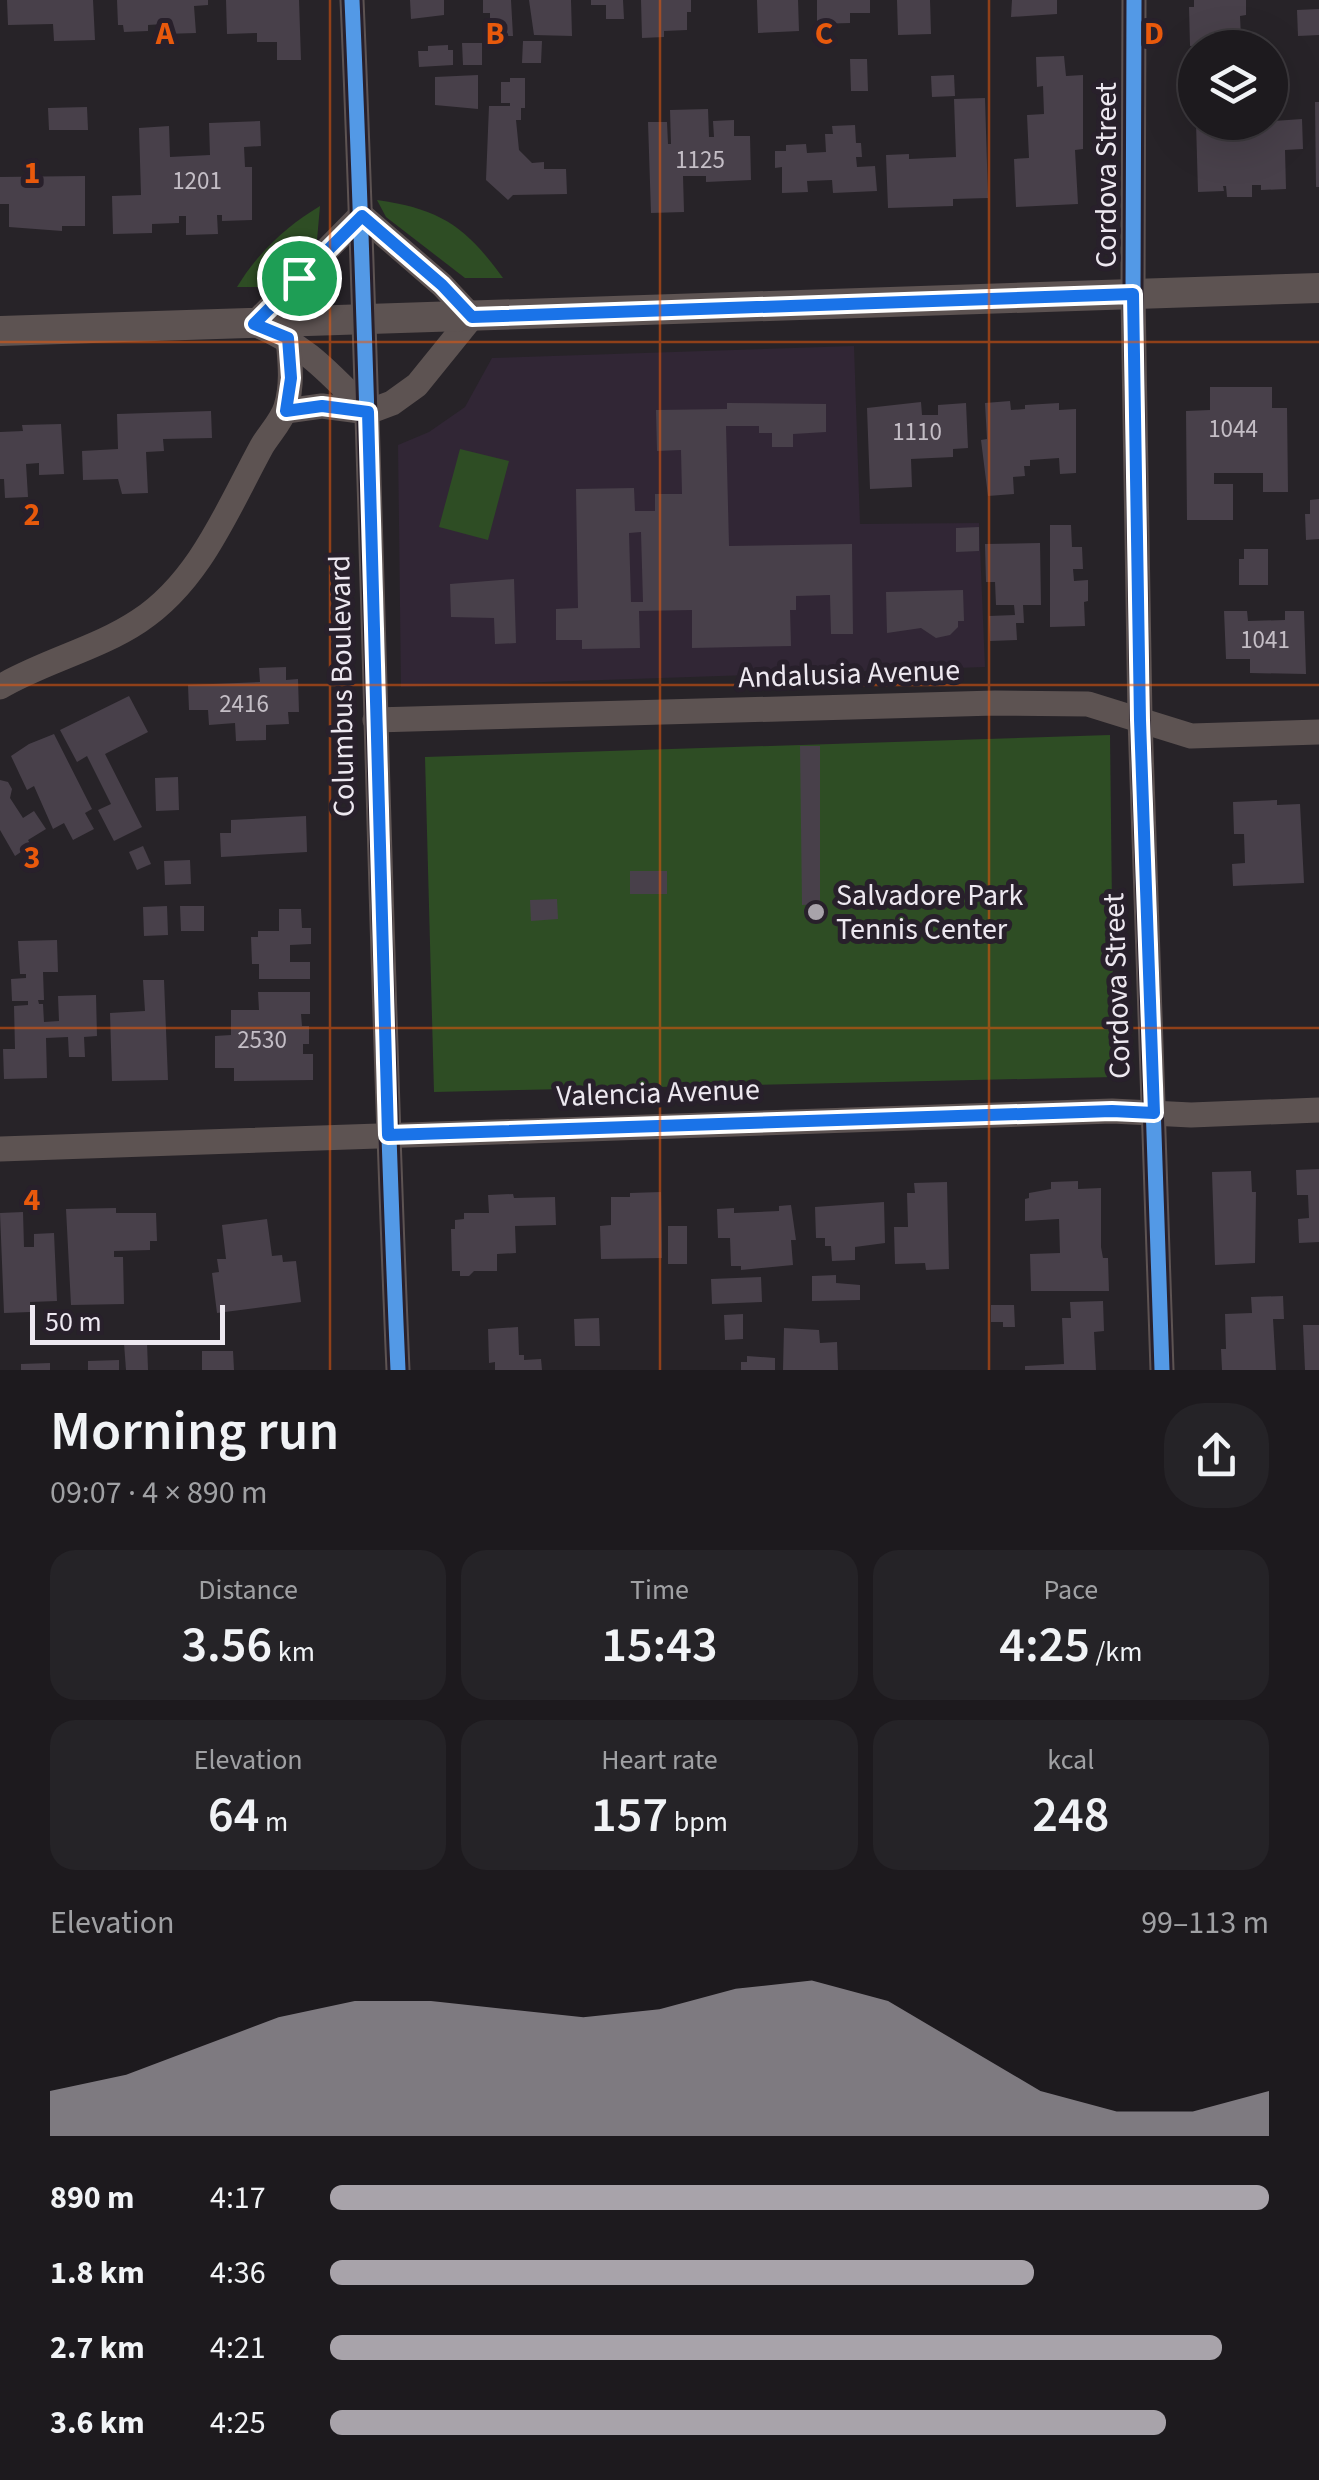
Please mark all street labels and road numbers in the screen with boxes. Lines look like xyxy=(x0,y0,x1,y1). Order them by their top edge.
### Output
street label: Cordova Street xyxy=(1085,82,1128,268)
street label: Columbus Boulevard xyxy=(318,555,366,817)
street label: Andalusia Avenue xyxy=(737,649,961,699)
street label: Cordova Street xyxy=(1092,892,1142,1080)
street label: Valencia Avenue xyxy=(556,1068,760,1118)

